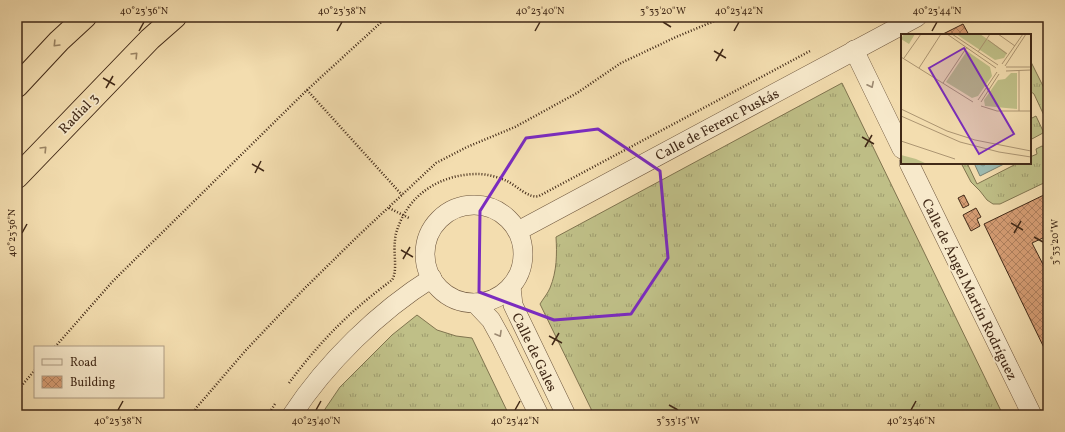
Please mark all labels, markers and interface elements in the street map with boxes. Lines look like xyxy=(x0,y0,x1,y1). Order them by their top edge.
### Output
text: 40°23'36"N xyxy=(120,4,169,18)
text: 40°23'38"N xyxy=(318,4,367,18)
text: 40°23'40"N xyxy=(515,4,565,18)
text: 3°33'20"W xyxy=(640,4,686,18)
text: 40°23'42"N xyxy=(715,4,764,18)
text: 40°23'44"N xyxy=(912,4,962,18)
inset map xyxy=(901,34,1031,164)
one-way arrow xyxy=(54,39,61,47)
one-way arrow xyxy=(130,52,137,60)
one-way arrow xyxy=(866,81,874,88)
street label: Calle de Ferenc Puskás xyxy=(653,85,783,166)
street label: Radial 3 xyxy=(55,90,103,139)
one-way arrow xyxy=(39,146,47,154)
street label: Calle de Ángel Martín Rodríguez xyxy=(916,196,1021,384)
text: 40°23'36"N xyxy=(5,208,19,257)
text: 3°33'20"W xyxy=(1048,219,1062,265)
street label: Calle de Gales xyxy=(506,310,561,395)
one-way arrow xyxy=(494,330,501,337)
legend xyxy=(34,346,164,398)
text: Road xyxy=(70,355,97,371)
text: Building xyxy=(70,375,115,391)
text: 40°23'38"N xyxy=(94,414,143,428)
text: 40°23'40"N xyxy=(291,414,341,428)
text: 40°23'42"N xyxy=(491,414,540,428)
text: 3°33'15"W xyxy=(656,414,700,428)
text: 40°23'46"N xyxy=(887,414,936,428)

